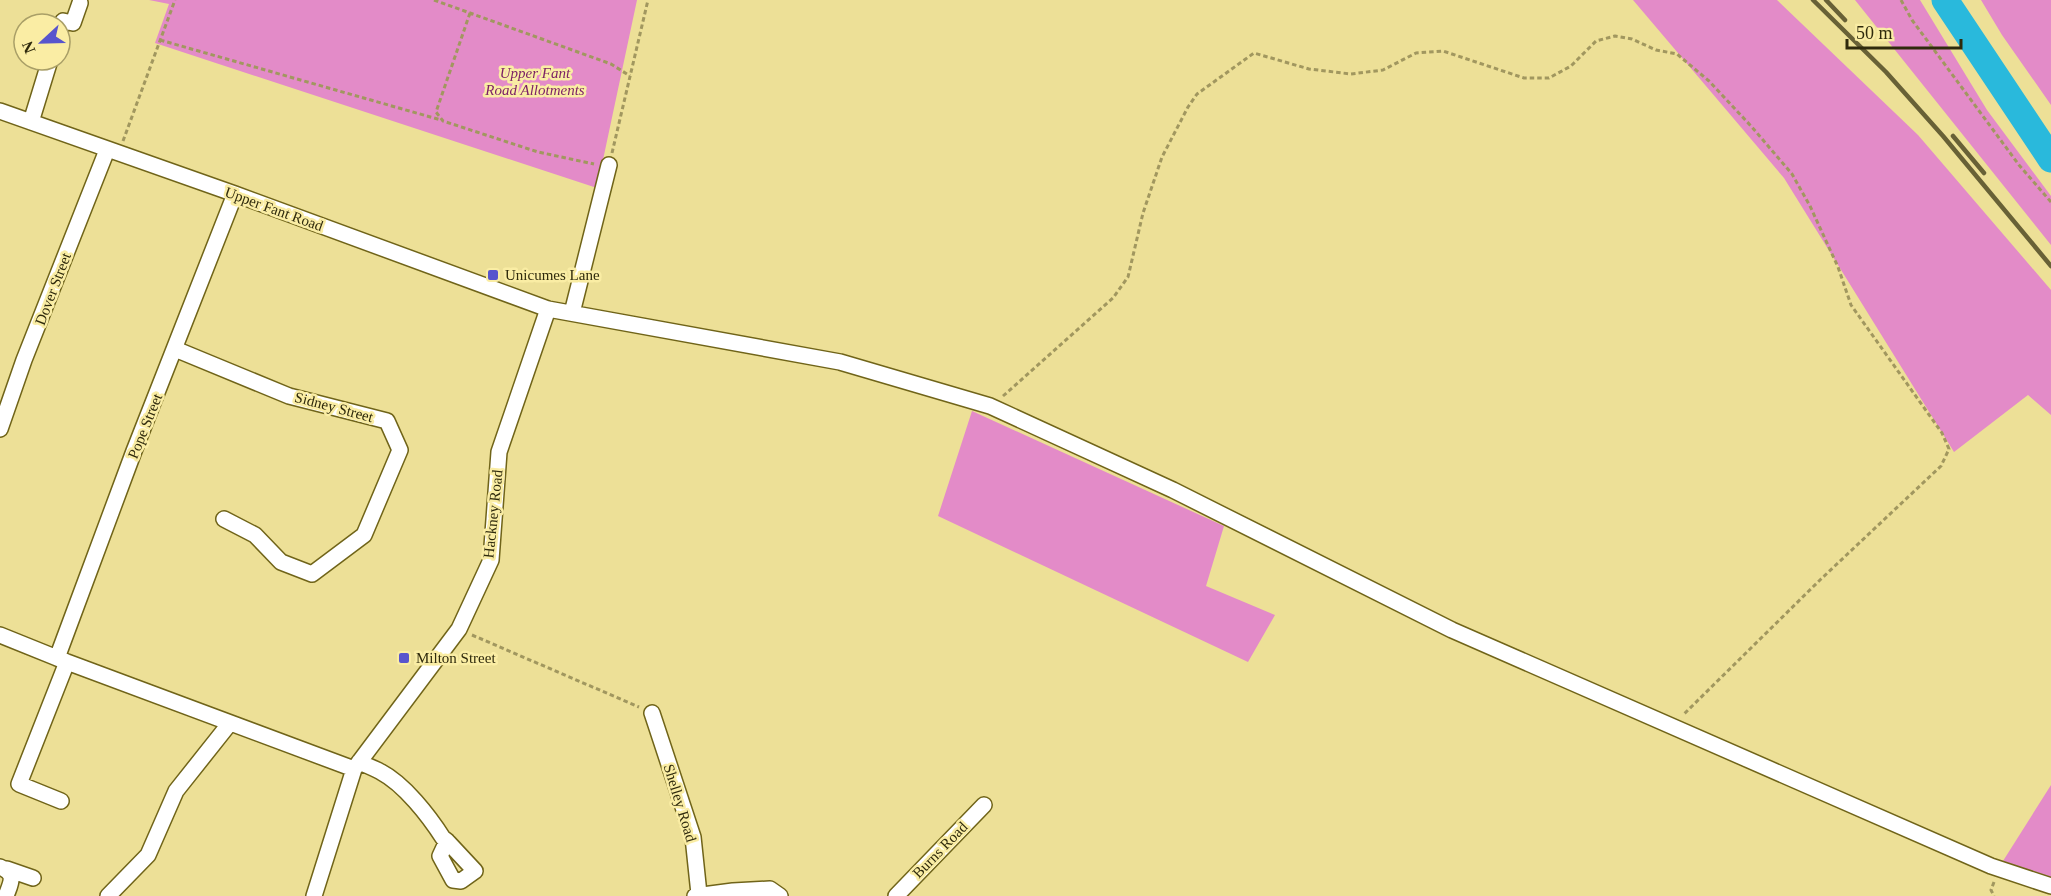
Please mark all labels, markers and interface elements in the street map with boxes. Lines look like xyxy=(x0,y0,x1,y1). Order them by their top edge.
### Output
north arrow xyxy=(12,12,72,72)
scale bar xyxy=(1847,12,1961,50)
text: 50 m xyxy=(1856,23,1893,43)
text: N xyxy=(18,38,39,56)
park label: Upper Fant Road Allotments xyxy=(484,65,585,98)
street label: Upper Fant Road xyxy=(223,184,326,234)
street label: Dover Street xyxy=(32,250,74,327)
place label: Unicumes Lane xyxy=(505,267,600,283)
marker: Unicumes Lane xyxy=(486,268,500,282)
street label: Sidney Street xyxy=(293,389,376,425)
street label: Pope Street xyxy=(125,390,166,461)
street label: Hackney Road xyxy=(480,469,506,559)
place label: Milton Street xyxy=(416,650,496,666)
marker: Milton Street xyxy=(397,651,411,665)
street label: Shelley Road xyxy=(661,762,700,844)
street label: Burns Road xyxy=(909,818,971,881)

